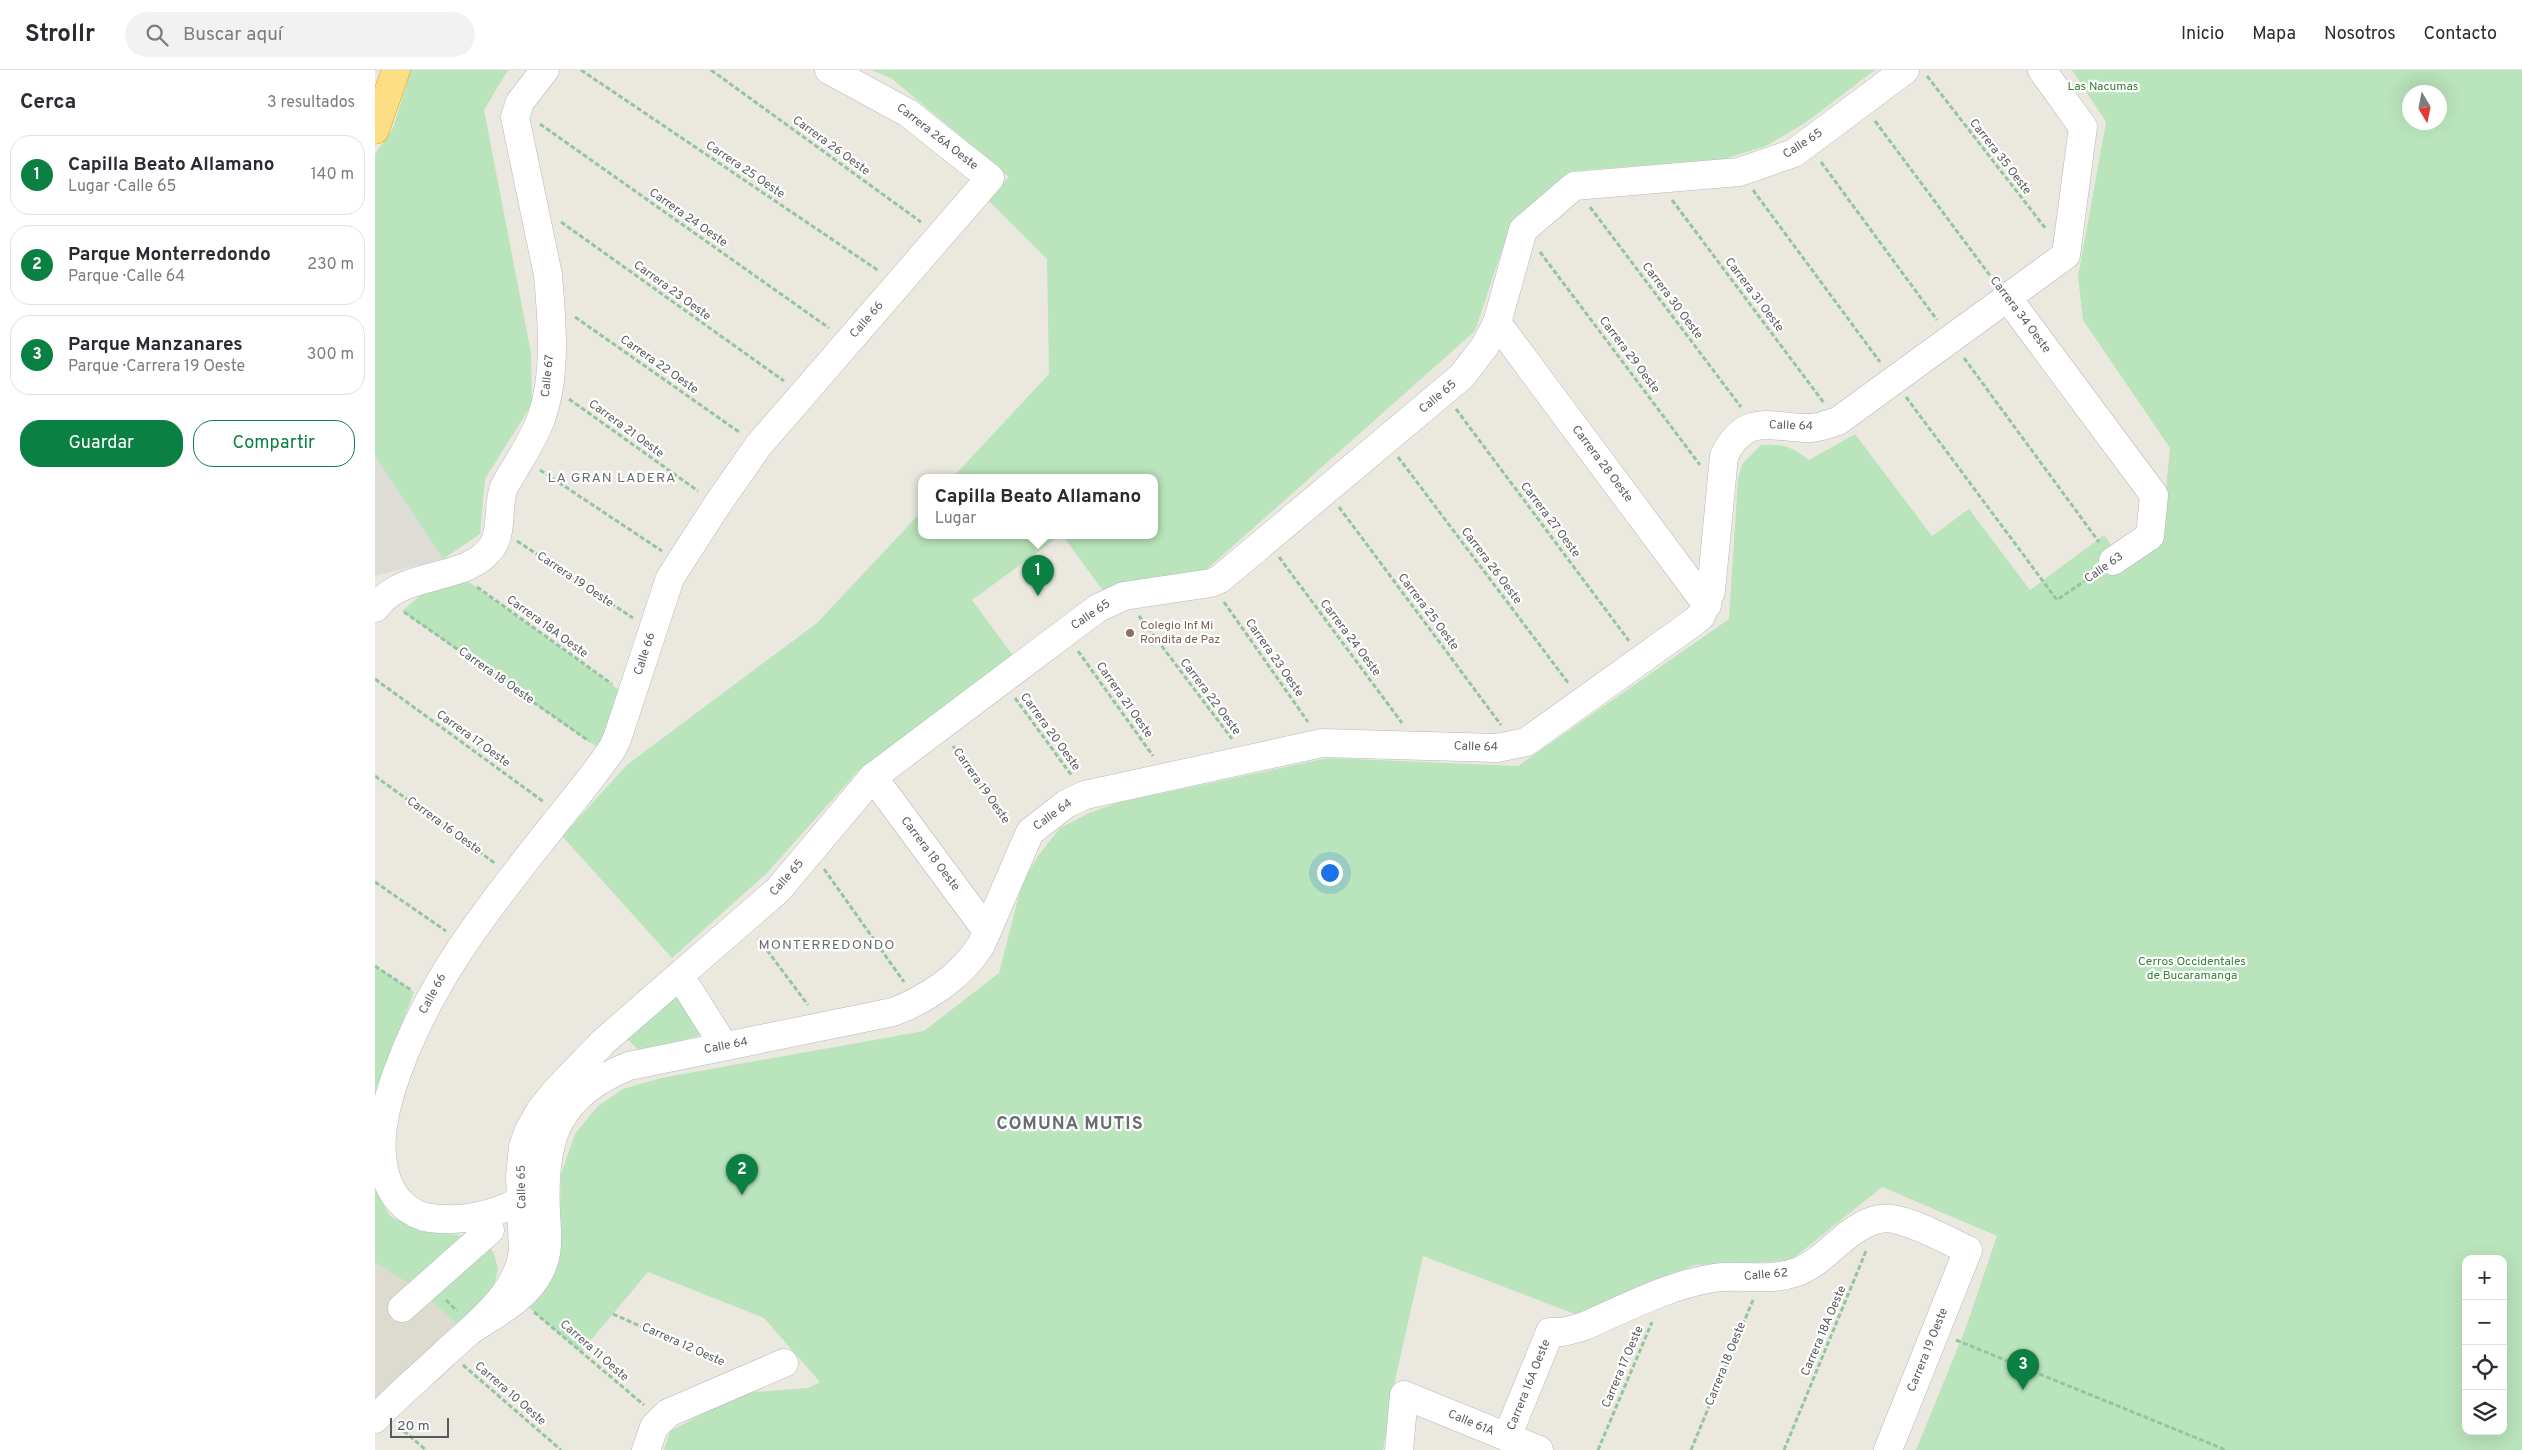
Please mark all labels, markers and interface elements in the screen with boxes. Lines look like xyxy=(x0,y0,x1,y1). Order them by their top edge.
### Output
search box xyxy=(125,12,475,57)
text: Strollr xyxy=(25,20,95,50)
icon: search xyxy=(143,21,171,49)
text: Buscar aquí xyxy=(183,23,283,47)
text: Inicio xyxy=(2181,23,2224,46)
text: Mapa xyxy=(2252,23,2296,46)
text: Nosotros xyxy=(2324,23,2396,46)
text: Contacto xyxy=(2424,23,2497,46)
park label: Las Nacumas xyxy=(2068,79,2138,95)
north arrow xyxy=(2402,85,2447,130)
text: Cerca xyxy=(20,89,76,116)
text: 3 resultados xyxy=(267,93,355,113)
street label: Carrera 26A Oeste xyxy=(893,100,981,174)
street label: Carrera 26 Oeste xyxy=(789,112,873,180)
street label: Carrera 35 Oeste xyxy=(1965,116,2035,198)
street label: Calle 65 xyxy=(1780,125,1826,163)
street label: Carrera 25 Oeste xyxy=(702,138,788,202)
text: Capilla Beato Allamano xyxy=(68,153,275,177)
text: 1 xyxy=(34,165,40,185)
text: 140 m xyxy=(311,165,354,185)
text: Lugar · Calle 65 xyxy=(68,177,176,197)
street label: Carrera 24 Oeste xyxy=(646,185,730,251)
text: Parque Monterredondo xyxy=(68,243,271,267)
text: 2 xyxy=(32,255,42,275)
text: 230 m xyxy=(307,255,354,275)
street label: Carrera 31 Oeste xyxy=(1721,255,1787,335)
street label: Carrera 23 Oeste xyxy=(630,257,714,325)
street label: Carrera 30 Oeste xyxy=(1638,259,1706,343)
text: Parque · Calle 64 xyxy=(68,267,185,287)
street label: Carrera 34 Oeste xyxy=(1986,273,2054,357)
street label: Calle 66 xyxy=(847,298,887,342)
street label: Carrera 29 Oeste xyxy=(1595,313,1663,397)
street label: Carrera 22 Oeste xyxy=(617,332,701,398)
text: Parque Manzanares xyxy=(68,333,243,357)
text: 3 xyxy=(32,345,42,365)
text: 300 m xyxy=(307,345,354,365)
street label: Calle 67 xyxy=(538,354,558,398)
text: Parque · Carrera 19 Oeste xyxy=(68,357,245,377)
street label: Calle 65 xyxy=(1416,377,1460,417)
street label: Carrera 21 Oeste xyxy=(585,396,667,462)
street label: Calle 64 xyxy=(1769,417,1813,435)
button: Guardar xyxy=(20,420,183,467)
button: Compartir xyxy=(193,420,355,467)
street label: Carrera 28 Oeste xyxy=(1568,422,1636,506)
district label: LA GRAN LADERA xyxy=(548,470,676,487)
popup xyxy=(918,474,1158,539)
street label: Carrera 27 Oeste xyxy=(1516,479,1584,561)
text: Capilla Beato Allamano xyxy=(935,485,1141,509)
text: Lugar xyxy=(935,509,977,529)
street label: Carrera 26 Oeste xyxy=(1457,524,1525,608)
street label: Carrera 19 Oeste xyxy=(534,548,616,612)
street label: Calle 63 xyxy=(2081,549,2127,587)
pin: 1 xyxy=(1022,555,1054,596)
street label: Carrera 25 Oeste xyxy=(1394,570,1462,654)
street label: Carrera 18A Oeste xyxy=(503,592,591,662)
street label: Calle 65 xyxy=(1068,596,1114,634)
street label: Carrera 24 Oeste xyxy=(1316,596,1384,680)
street label: Carrera 23 Oeste xyxy=(1241,616,1307,700)
place label: Colegio Inf Mi Rondita de Paz xyxy=(1140,618,1220,648)
marker: Colegio Inf Mi Rondita de Paz xyxy=(1124,627,1136,639)
street label: Calle 66 xyxy=(631,631,659,677)
street label: Carrera 18 Oeste xyxy=(455,644,537,708)
street label: Carrera 22 Oeste xyxy=(1176,655,1244,739)
street label: Carrera 21 Oeste xyxy=(1092,659,1156,741)
street label: Carrera 20 Oeste xyxy=(1016,690,1084,774)
street label: Carrera 17 Oeste xyxy=(433,707,513,771)
street label: Calle 64 xyxy=(1454,739,1498,755)
street label: Carrera 19 Oeste xyxy=(949,745,1013,827)
street label: Carrera 16 Oeste xyxy=(403,793,485,859)
street label: Calle 64 xyxy=(1030,796,1076,834)
street label: Carrera 18 Oeste xyxy=(897,814,963,894)
street label: Calle 65 xyxy=(766,856,808,900)
your location xyxy=(1317,860,1343,886)
district label: MONTERREDONDO xyxy=(759,937,895,954)
park label: Cerros Occidentales de Bucaramanga xyxy=(2138,954,2246,984)
street label: Calle 66 xyxy=(416,971,450,1017)
street label: Calle 64 xyxy=(703,1034,749,1058)
district label: COMUNA MUTIS xyxy=(996,1113,1144,1136)
pin: 2 xyxy=(726,1154,758,1195)
street label: Calle 65 xyxy=(514,1165,530,1209)
map controls xyxy=(2462,1255,2507,1435)
button: + xyxy=(2462,1255,2507,1300)
street label: Calle 62 xyxy=(1743,1265,1789,1285)
street label: Carrera 18A Oeste xyxy=(1798,1283,1850,1379)
button: − xyxy=(2462,1300,2507,1345)
street label: Carrera 19 Oeste xyxy=(1904,1306,1952,1394)
street label: Carrera 11 Oeste xyxy=(556,1317,632,1385)
street label: Carrera 12 Oeste xyxy=(639,1320,727,1370)
street label: Carrera 18 Oeste xyxy=(1702,1320,1750,1408)
street label: Carrera 17 Oeste xyxy=(1598,1323,1648,1411)
street label: Carrera 16A Oeste xyxy=(1503,1337,1555,1433)
button: locate xyxy=(2462,1345,2507,1390)
pin: 3 xyxy=(2007,1349,2039,1390)
street label: Carrera 10 Oeste xyxy=(471,1359,549,1429)
button: layers xyxy=(2462,1390,2507,1435)
street label: Calle 61A xyxy=(1445,1406,1497,1440)
scale bar xyxy=(390,1415,449,1438)
text: 20 m xyxy=(397,1418,430,1435)

